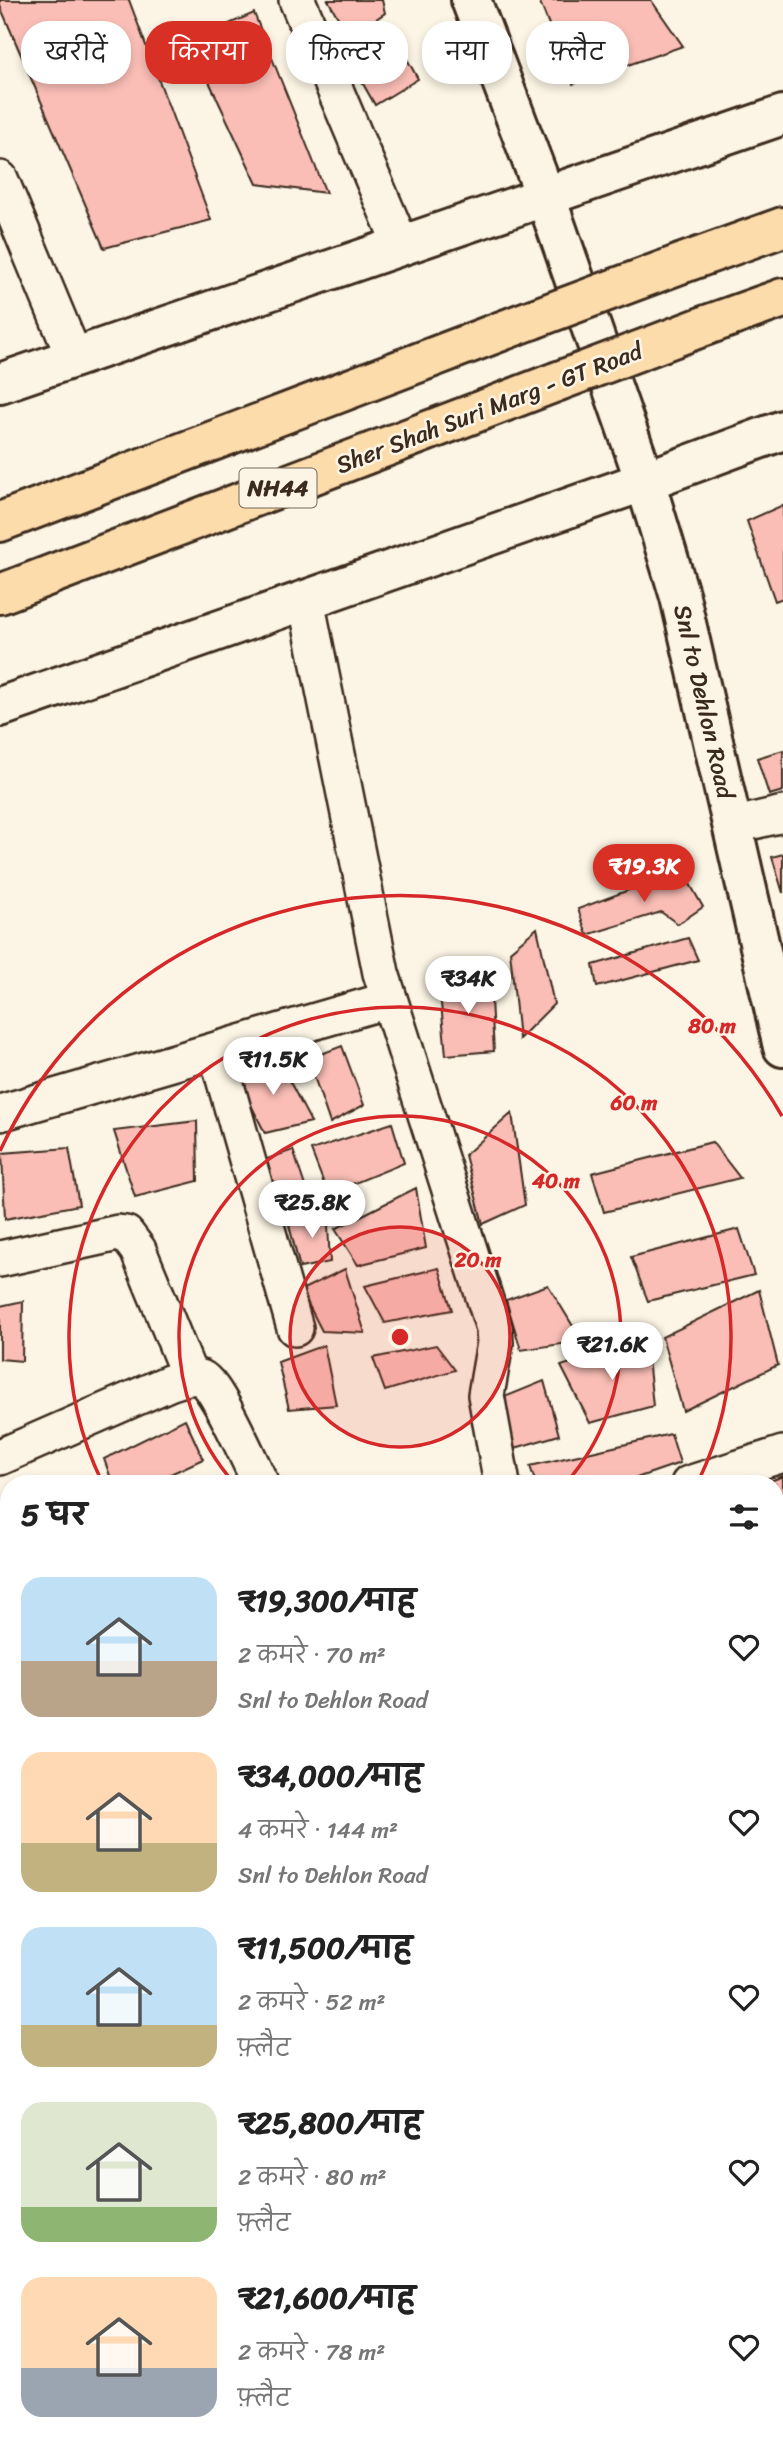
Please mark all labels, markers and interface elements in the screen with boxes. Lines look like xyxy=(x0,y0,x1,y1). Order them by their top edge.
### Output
chip: खरीदें xyxy=(21,21,131,84)
chip: किराया xyxy=(145,21,272,84)
chip: फ़िल्टर xyxy=(286,21,408,84)
chip: नया xyxy=(422,21,512,84)
chip: फ़्लैट xyxy=(526,21,629,84)
street label: Sher Shah Suri Marg - GT Road xyxy=(330,329,651,486)
road number: NH44 xyxy=(240,468,316,508)
street label: Snl to Dehlon Road xyxy=(661,600,747,805)
pin: ₹19.3K xyxy=(587,844,701,904)
text: ₹19.3K xyxy=(609,846,679,887)
pin: ₹34K xyxy=(427,956,509,1016)
text: ₹34K xyxy=(441,958,495,999)
text: 80 m xyxy=(687,1007,737,1045)
pin: ₹11.5K xyxy=(216,1038,330,1097)
text: ₹11.5K xyxy=(239,1039,307,1080)
text: 60 m xyxy=(610,1084,658,1122)
text: 40 m xyxy=(531,1162,581,1200)
pin: ₹25.8K xyxy=(255,1180,369,1240)
text: ₹25.8K xyxy=(274,1182,350,1223)
text: 20 m xyxy=(454,1241,502,1279)
pin: ₹21.6K xyxy=(555,1322,669,1382)
text: ₹21.6K xyxy=(577,1324,647,1365)
centre of rings xyxy=(388,1325,412,1349)
text: 5 घर xyxy=(21,1488,87,1542)
icon: filters xyxy=(725,1498,763,1536)
text: ₹19,300/माह xyxy=(238,1574,416,1628)
icon: home xyxy=(77,1605,161,1689)
icon: heart xyxy=(725,1628,763,1666)
text: 2 कमरे · 70 m² xyxy=(238,1635,386,1676)
text: Snl to Dehlon Road xyxy=(238,1680,428,1721)
text: ₹34,000/माह xyxy=(238,1749,423,1803)
icon: home xyxy=(77,1780,161,1864)
icon: heart xyxy=(725,1803,763,1841)
text: 4 कमरे · 144 m² xyxy=(238,1810,398,1851)
text: Snl to Dehlon Road xyxy=(238,1855,428,1896)
text: ₹11,500/माह xyxy=(238,1921,412,1975)
icon: home xyxy=(77,1955,161,2039)
icon: heart xyxy=(725,1978,763,2016)
text: 2 कमरे · 52 m² xyxy=(238,1982,386,2023)
text: फ़्लैट xyxy=(238,2028,290,2069)
text: ₹25,800/माह xyxy=(238,2096,422,2150)
icon: home xyxy=(77,2130,161,2214)
icon: heart xyxy=(725,2153,763,2191)
text: 2 कमरे · 80 m² xyxy=(238,2157,387,2198)
text: फ़्लैट xyxy=(238,2203,290,2244)
text: ₹21,600/माह xyxy=(238,2271,416,2325)
icon: home xyxy=(77,2305,161,2389)
icon: heart xyxy=(725,2328,763,2366)
text: 2 कमरे · 78 m² xyxy=(238,2332,385,2373)
text: फ़्लैट xyxy=(238,2378,290,2419)

